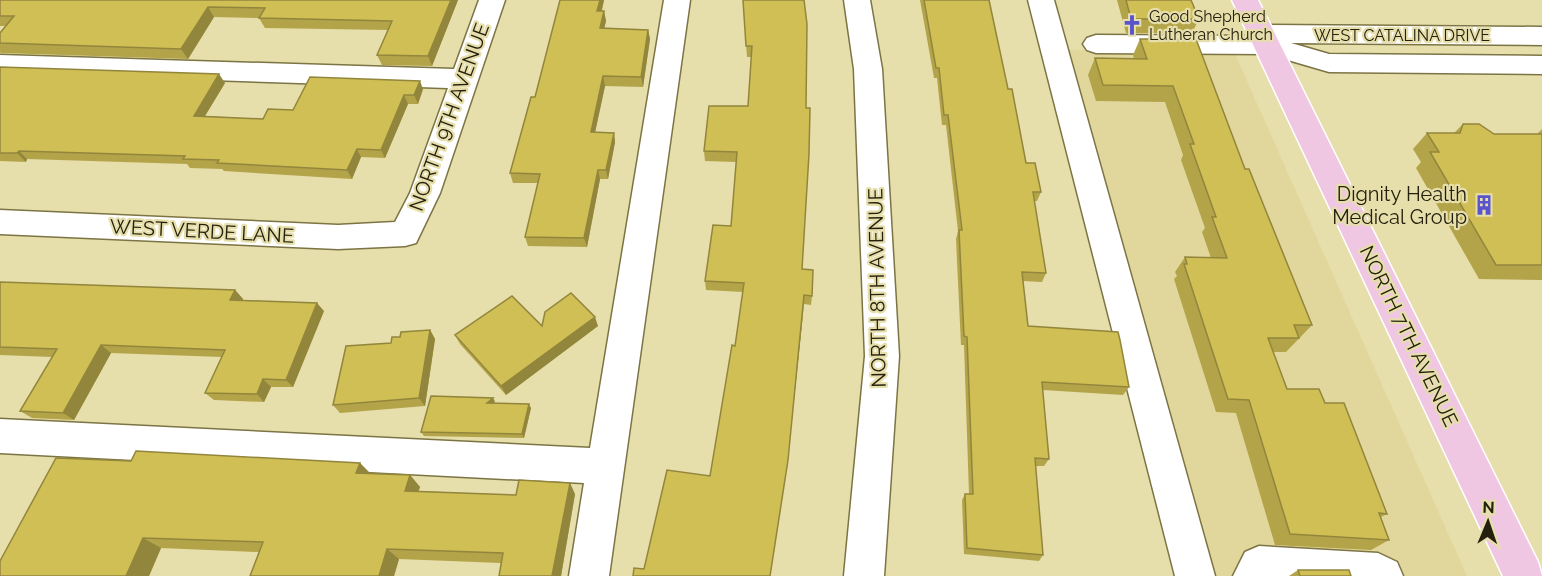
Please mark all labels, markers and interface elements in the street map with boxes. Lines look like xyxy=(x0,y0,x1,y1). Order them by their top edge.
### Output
place label: Good Shepherd Lutheran Church xyxy=(1149,7,1273,44)
church icon: Good Shepherd Lutheran Church xyxy=(1120,13,1144,37)
street label: NORTH 9TH AVENUE xyxy=(404,20,494,214)
street label: WEST CATALINA DRIVE xyxy=(1314,26,1490,45)
place label: Dignity Health Medical Group xyxy=(1332,182,1467,229)
street label: NORTH 8TH AVENUE xyxy=(863,188,891,388)
building icon: Dignity Health Medical Group xyxy=(1472,193,1496,217)
street label: WEST VERDE LANE xyxy=(109,214,295,248)
street label: NORTH 7TH AVENUE xyxy=(1355,242,1463,430)
north arrow xyxy=(1458,492,1518,552)
text: N xyxy=(1482,498,1495,517)

